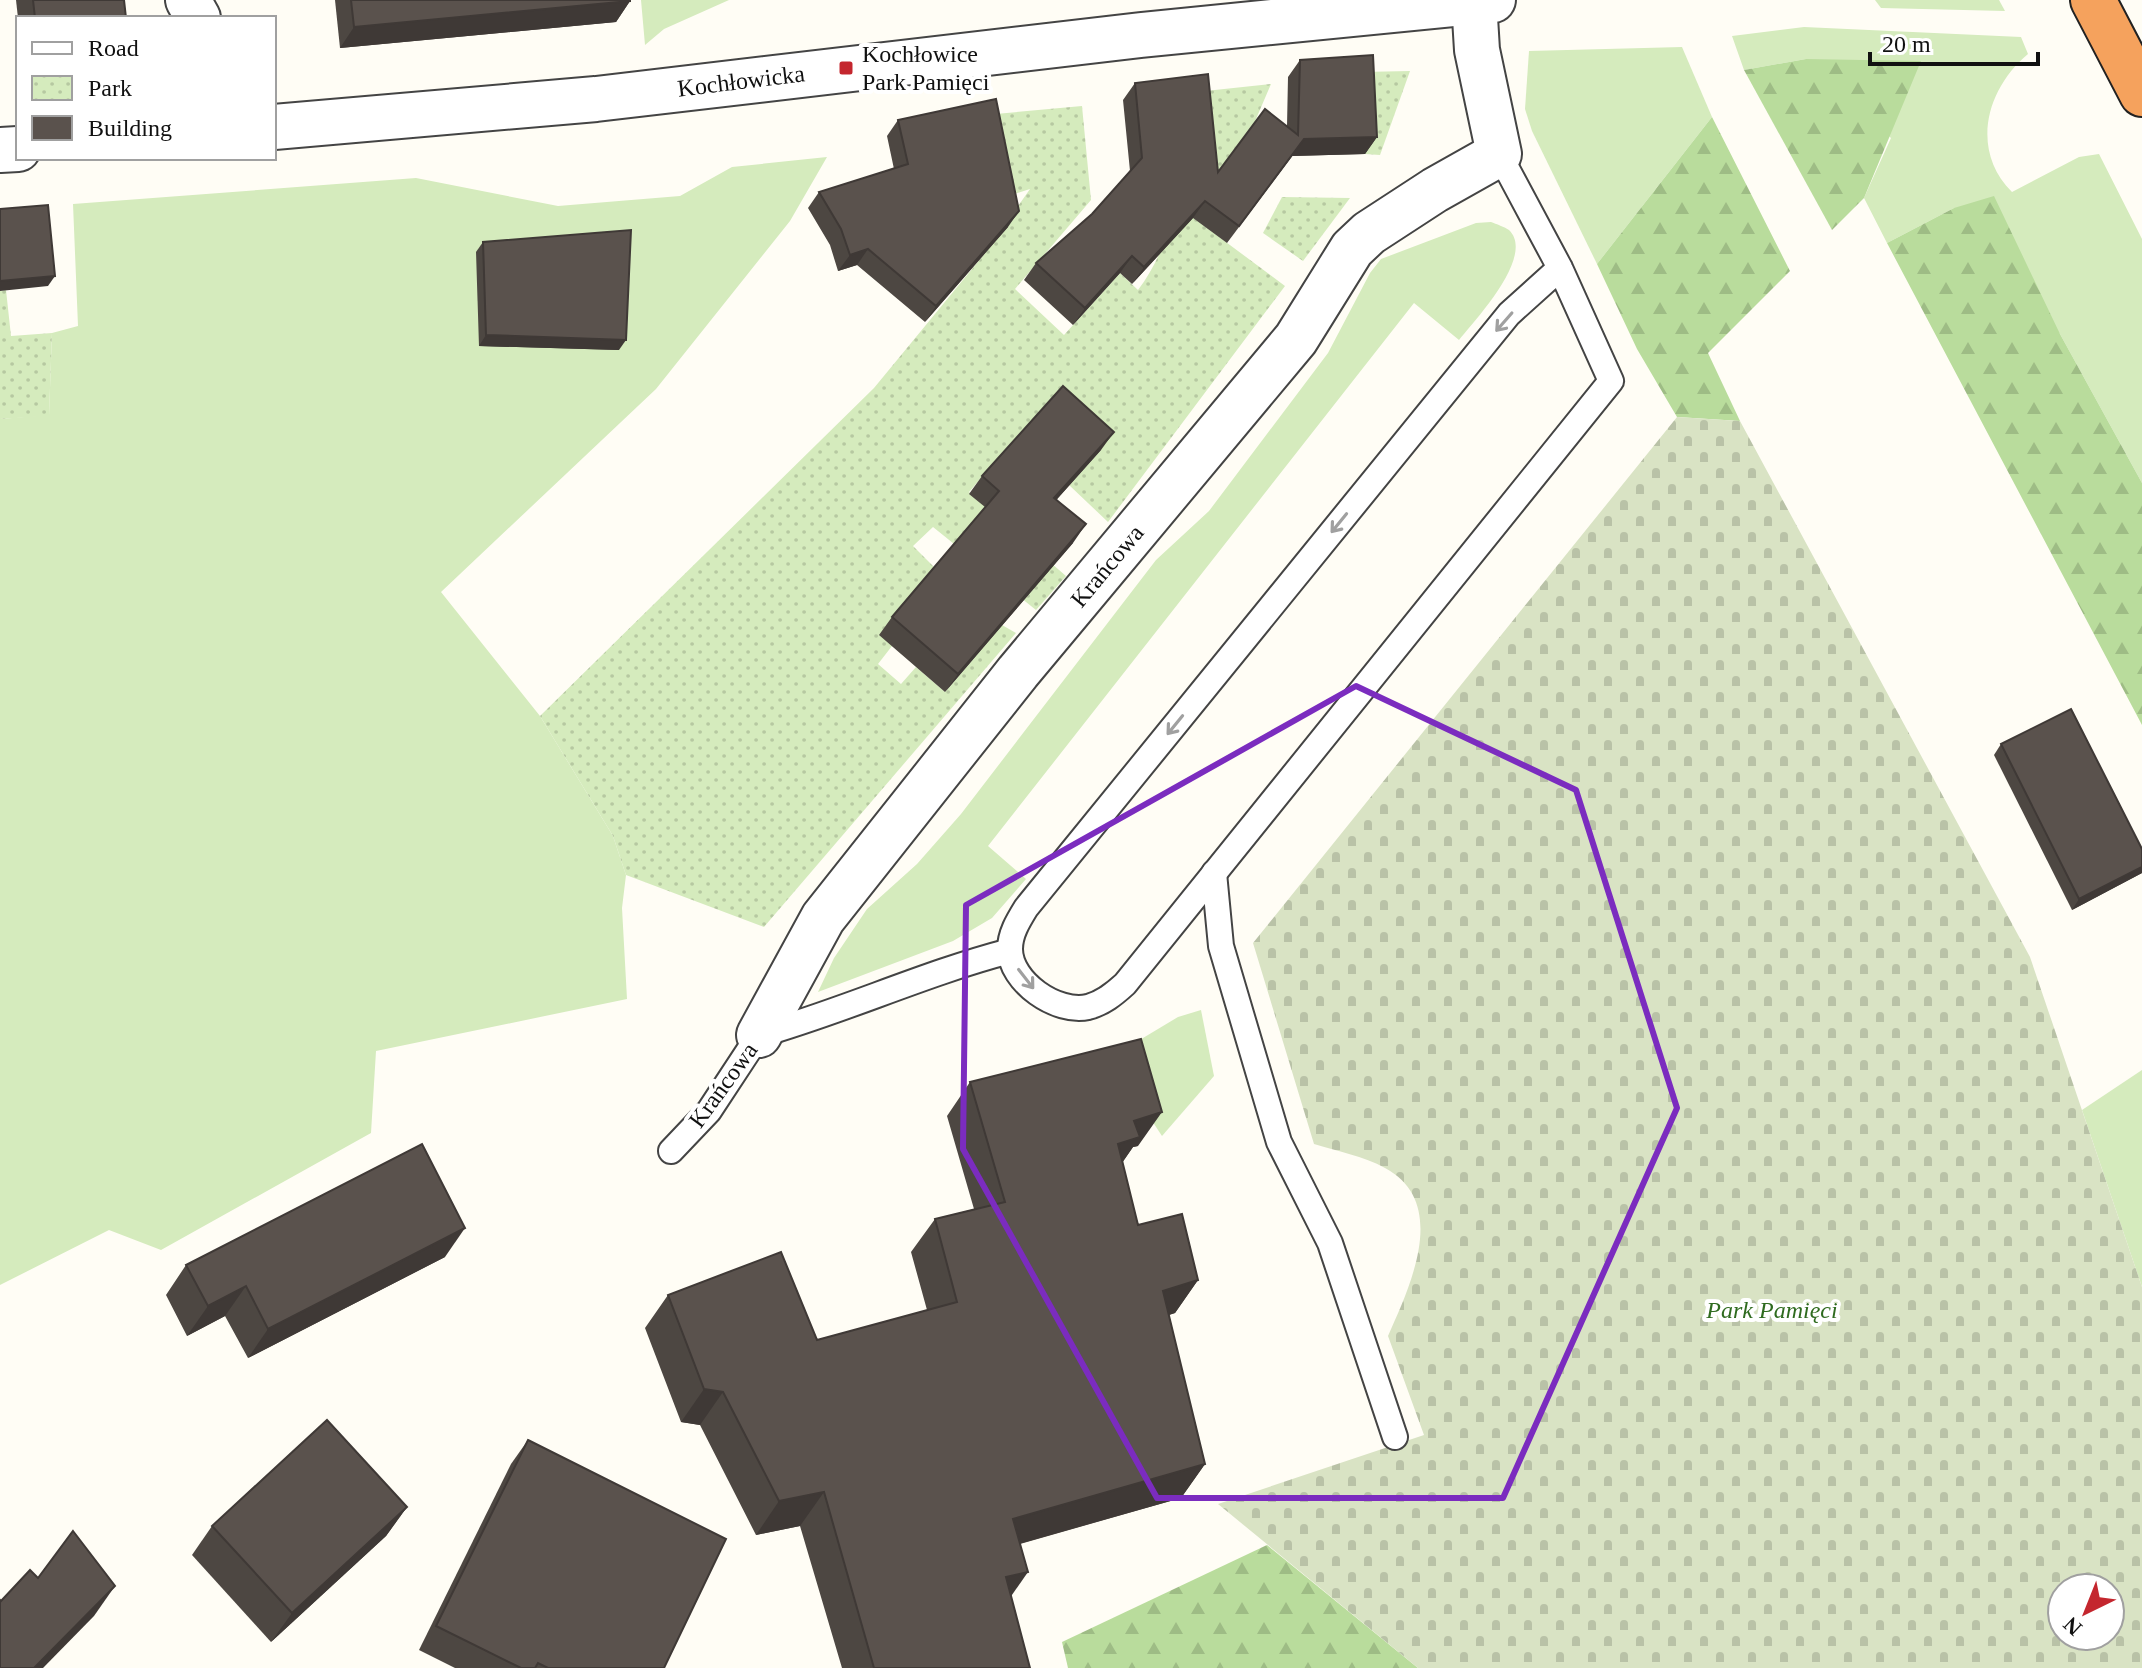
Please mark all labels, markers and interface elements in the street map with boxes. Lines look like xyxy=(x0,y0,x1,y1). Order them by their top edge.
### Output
legend xyxy=(16,16,276,160)
scale bar xyxy=(1870,16,2038,66)
text: 20 m xyxy=(1882,31,1931,57)
text: Road xyxy=(88,35,139,61)
place label: Kochłowice Park Pamięci xyxy=(862,41,990,95)
marker: Kochłowice Park Pamięci xyxy=(837,59,855,77)
street label: Kochłowicka xyxy=(676,60,806,102)
text: Park xyxy=(88,75,132,101)
text: Building xyxy=(88,115,172,141)
one-way arrow xyxy=(1495,311,1513,331)
one-way arrow xyxy=(1330,512,1348,533)
street label: Krańcowa xyxy=(1065,520,1149,612)
one-way arrow xyxy=(1166,714,1184,734)
one-way arrow xyxy=(1018,968,1035,989)
street label: Krańcowa xyxy=(683,1037,763,1133)
park label: Park Pamięci xyxy=(1705,1297,1838,1323)
north arrow xyxy=(2046,1572,2126,1652)
text: N xyxy=(2058,1612,2087,1641)

